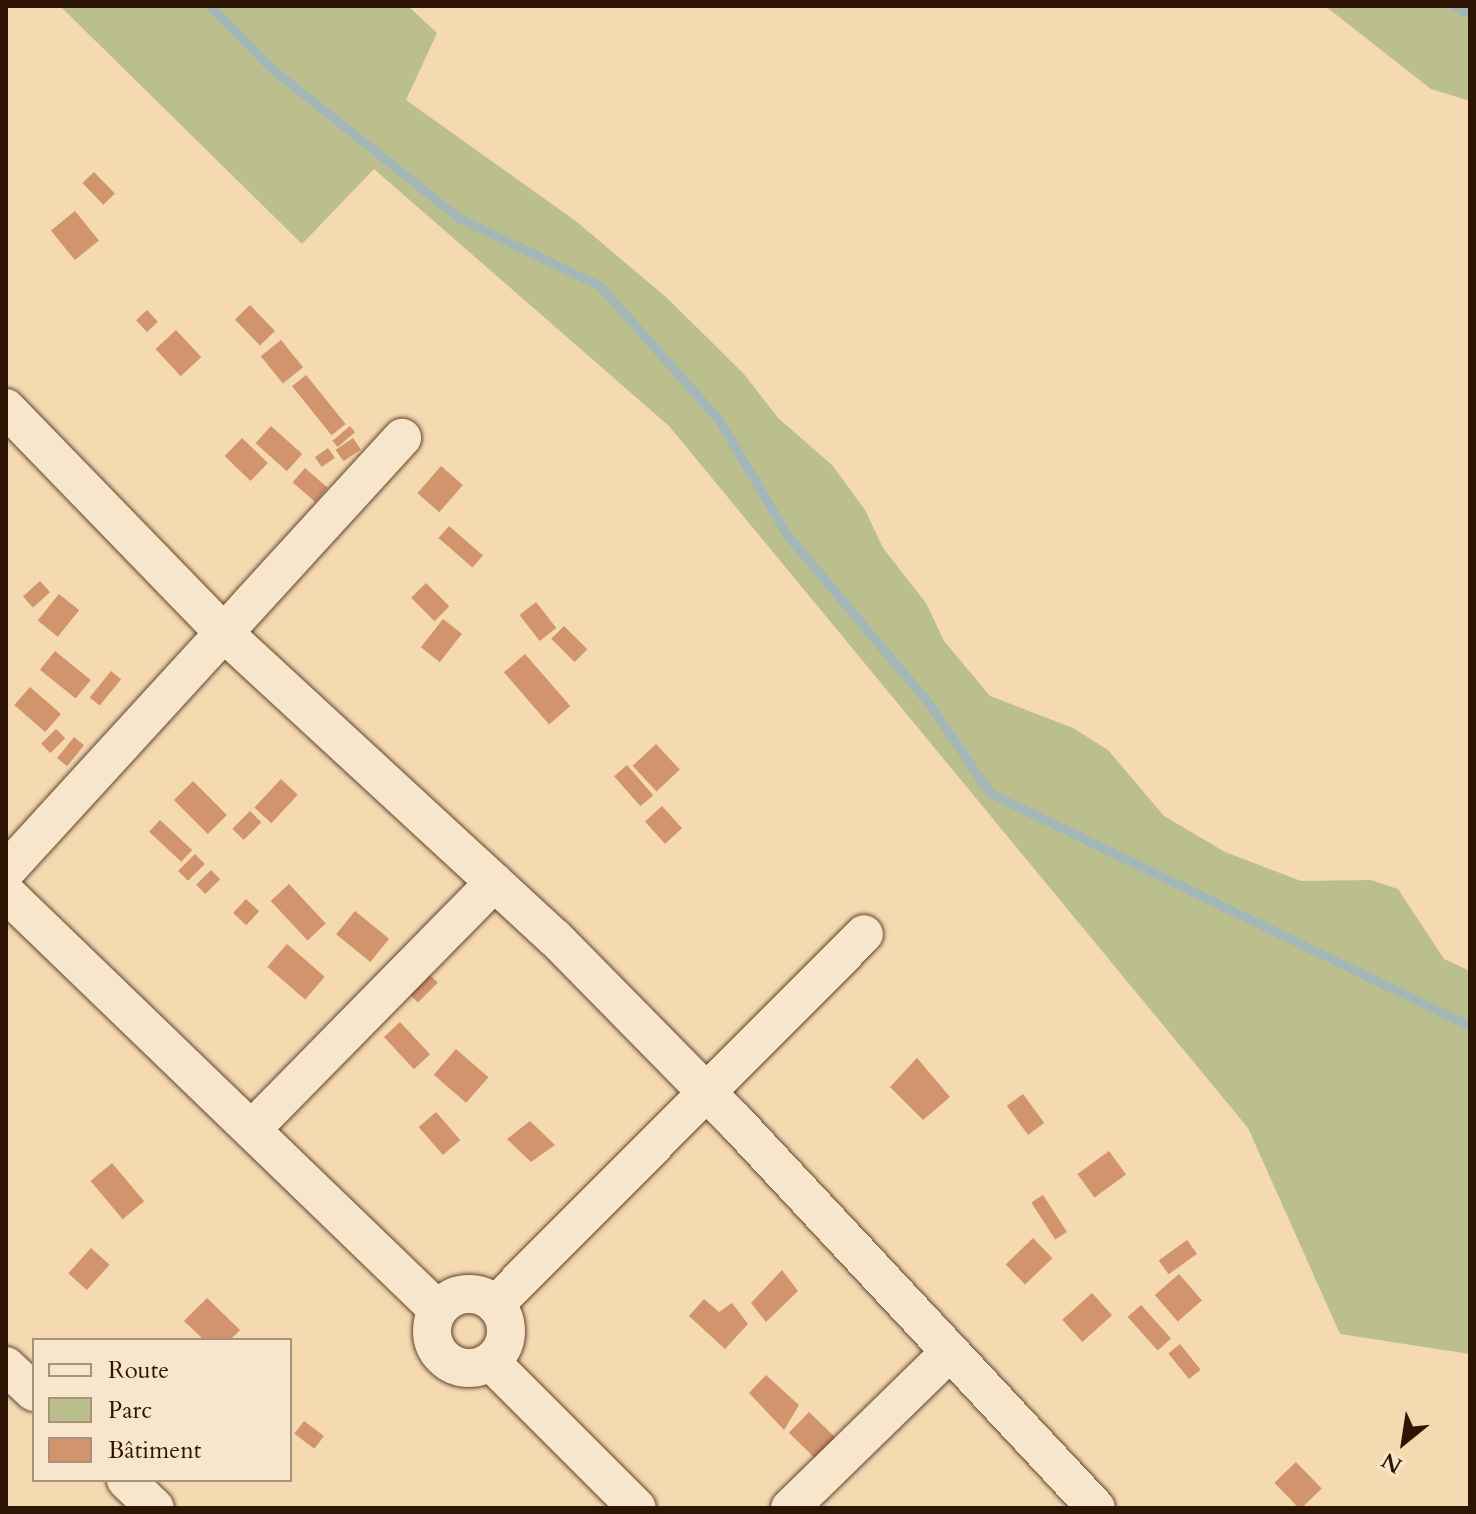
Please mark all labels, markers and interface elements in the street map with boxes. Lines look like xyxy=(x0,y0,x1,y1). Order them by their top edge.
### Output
legend xyxy=(32,1338,292,1482)
text: Route xyxy=(108,1354,169,1387)
text: Parc xyxy=(108,1394,152,1427)
north arrow xyxy=(1364,1402,1444,1482)
text: Bâtiment xyxy=(108,1434,201,1467)
text: N xyxy=(1376,1445,1408,1481)

